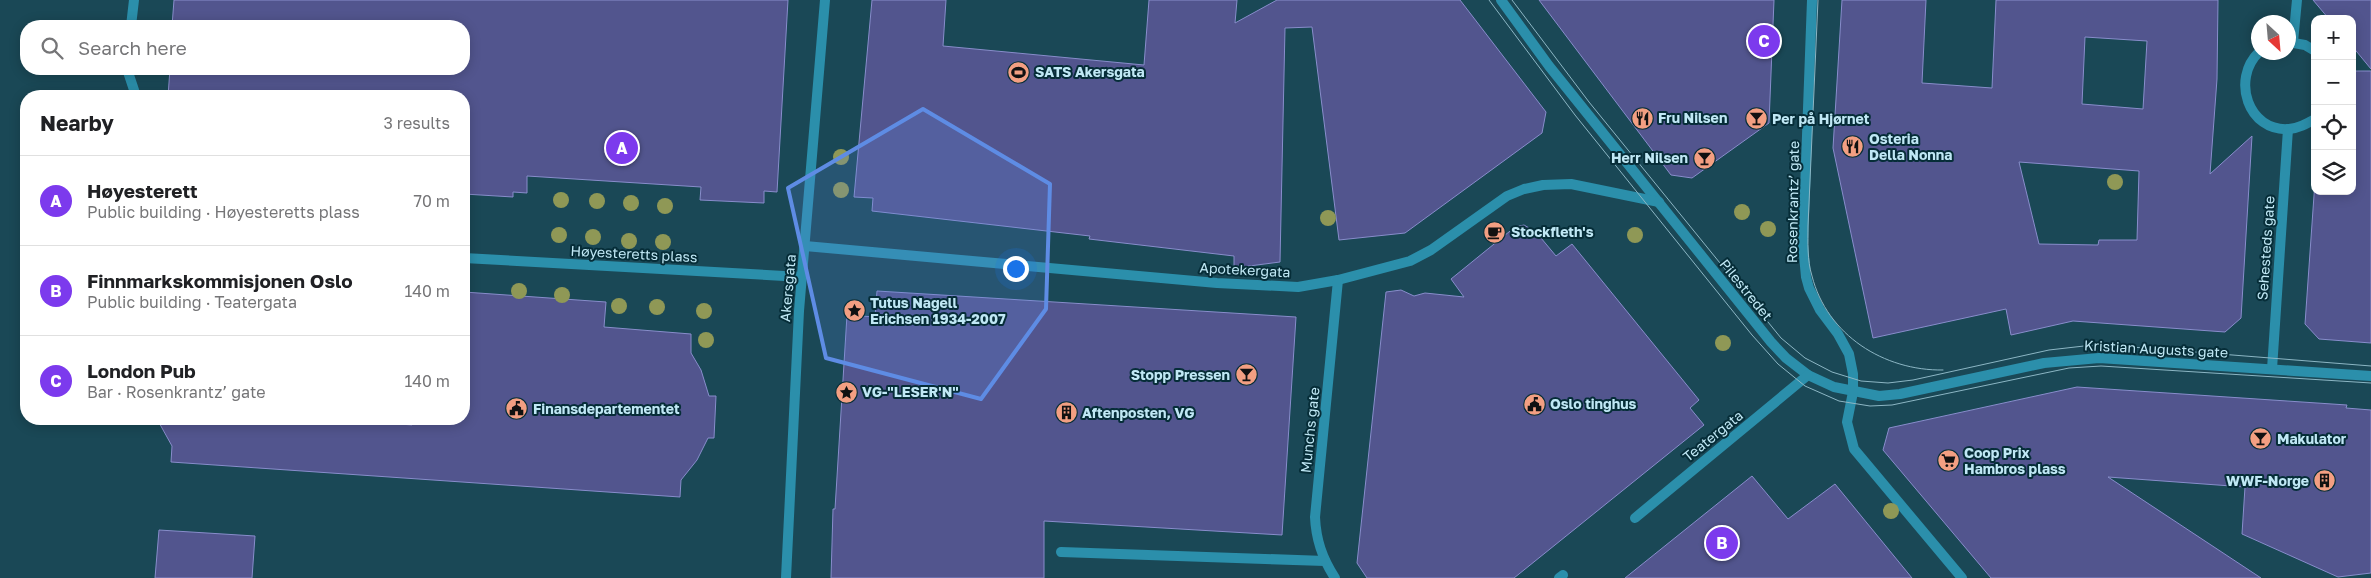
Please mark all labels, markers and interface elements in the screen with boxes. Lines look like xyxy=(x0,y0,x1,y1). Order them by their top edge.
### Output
north arrow xyxy=(2251,15,2296,60)
map controls xyxy=(2311,15,2356,195)
button: + xyxy=(2311,15,2356,60)
search box xyxy=(20,20,470,75)
pin: C xyxy=(1748,22,1780,60)
icon: search xyxy=(38,34,66,62)
text: Search here xyxy=(78,36,187,59)
sports icon: SATS Akersgata xyxy=(1007,60,1031,84)
button: − xyxy=(2311,60,2356,105)
place label: SATS Akersgata xyxy=(1035,63,1145,80)
button: locate xyxy=(2311,105,2356,150)
restaurant icon: Fru Nilsen xyxy=(1630,106,1654,130)
bar icon: Per på Hjørnet xyxy=(1744,107,1768,131)
place label: Fru Nilsen xyxy=(1658,109,1727,126)
text: Nearby xyxy=(40,110,114,136)
place label: Per på Hjørnet xyxy=(1772,110,1870,127)
text: 3 results xyxy=(383,113,450,133)
pin: A xyxy=(606,129,638,167)
place label: Osteria Della Nonna xyxy=(1869,130,1952,163)
restaurant icon: Osteria Della Nonna xyxy=(1841,135,1865,159)
street label: Rosenkrantz’ gate xyxy=(1783,141,1802,263)
bar icon: Herr Nilsen xyxy=(1692,146,1716,170)
place label: Herr Nilsen xyxy=(1611,149,1688,166)
button: layers xyxy=(2311,150,2356,195)
text: Høyesterett xyxy=(87,179,198,202)
text: A xyxy=(50,191,62,211)
text: 70 m xyxy=(413,191,450,211)
street label: Sehesteds gate xyxy=(2253,195,2278,301)
text: Public building · Høyesteretts plass xyxy=(87,202,360,222)
cafe icon: Stockfleth's xyxy=(1483,220,1507,244)
place label: Stockfleth's xyxy=(1511,223,1594,240)
street label: Høyesteretts plass xyxy=(570,242,698,265)
street label: Akersgata xyxy=(776,253,799,323)
your location xyxy=(1003,256,1029,282)
street label: Pilestredet xyxy=(1716,256,1776,324)
street label: Apotekergata xyxy=(1199,259,1291,280)
text: Finnmarkskommisjonen Oslo xyxy=(87,269,353,292)
text: B xyxy=(50,281,62,301)
text: 140 m xyxy=(404,281,450,301)
text: Public building · Teatergata xyxy=(87,292,297,312)
place label: Tutus Nagell Erichsen 1934-2007 xyxy=(870,294,1006,327)
place icon: Tutus Nagell Erichsen 1934-2007 xyxy=(842,299,866,323)
street label: Kristian Augusts gate xyxy=(2084,336,2229,361)
text: London Pub xyxy=(87,359,196,382)
bar icon: Stopp Pressen xyxy=(1234,363,1258,387)
place label: Stopp Pressen xyxy=(1131,366,1230,383)
text: C xyxy=(50,371,62,391)
text: 140 m xyxy=(404,371,450,391)
place icon: VG-"LESER'N" xyxy=(834,380,858,404)
text: Bar · Rosenkrantz’ gate xyxy=(87,382,266,402)
place label: VG-"LESER'N" xyxy=(862,383,959,400)
street label: Munchs gate xyxy=(1297,386,1322,474)
public building icon: Oslo tinghus xyxy=(1522,392,1546,416)
place label: Oslo tinghus xyxy=(1550,395,1636,412)
public building icon: Finansdepartementet xyxy=(505,397,529,421)
place label: Finansdepartementet xyxy=(533,400,680,417)
building icon: Aftenposten, VG xyxy=(1054,401,1078,425)
place label: Aftenposten, VG xyxy=(1082,404,1195,421)
street label: Teatergata xyxy=(1679,406,1746,465)
bar icon: Makulator xyxy=(2249,427,2273,451)
place label: Makulator xyxy=(2277,430,2347,447)
place label: Coop Prix Hambros plass xyxy=(1964,444,2066,477)
supermarket icon: Coop Prix Hambros plass xyxy=(1936,449,1960,473)
building icon: WWF-Norge xyxy=(2313,469,2337,493)
place label: WWF-Norge xyxy=(2226,472,2309,489)
pin: B xyxy=(1706,524,1738,562)

